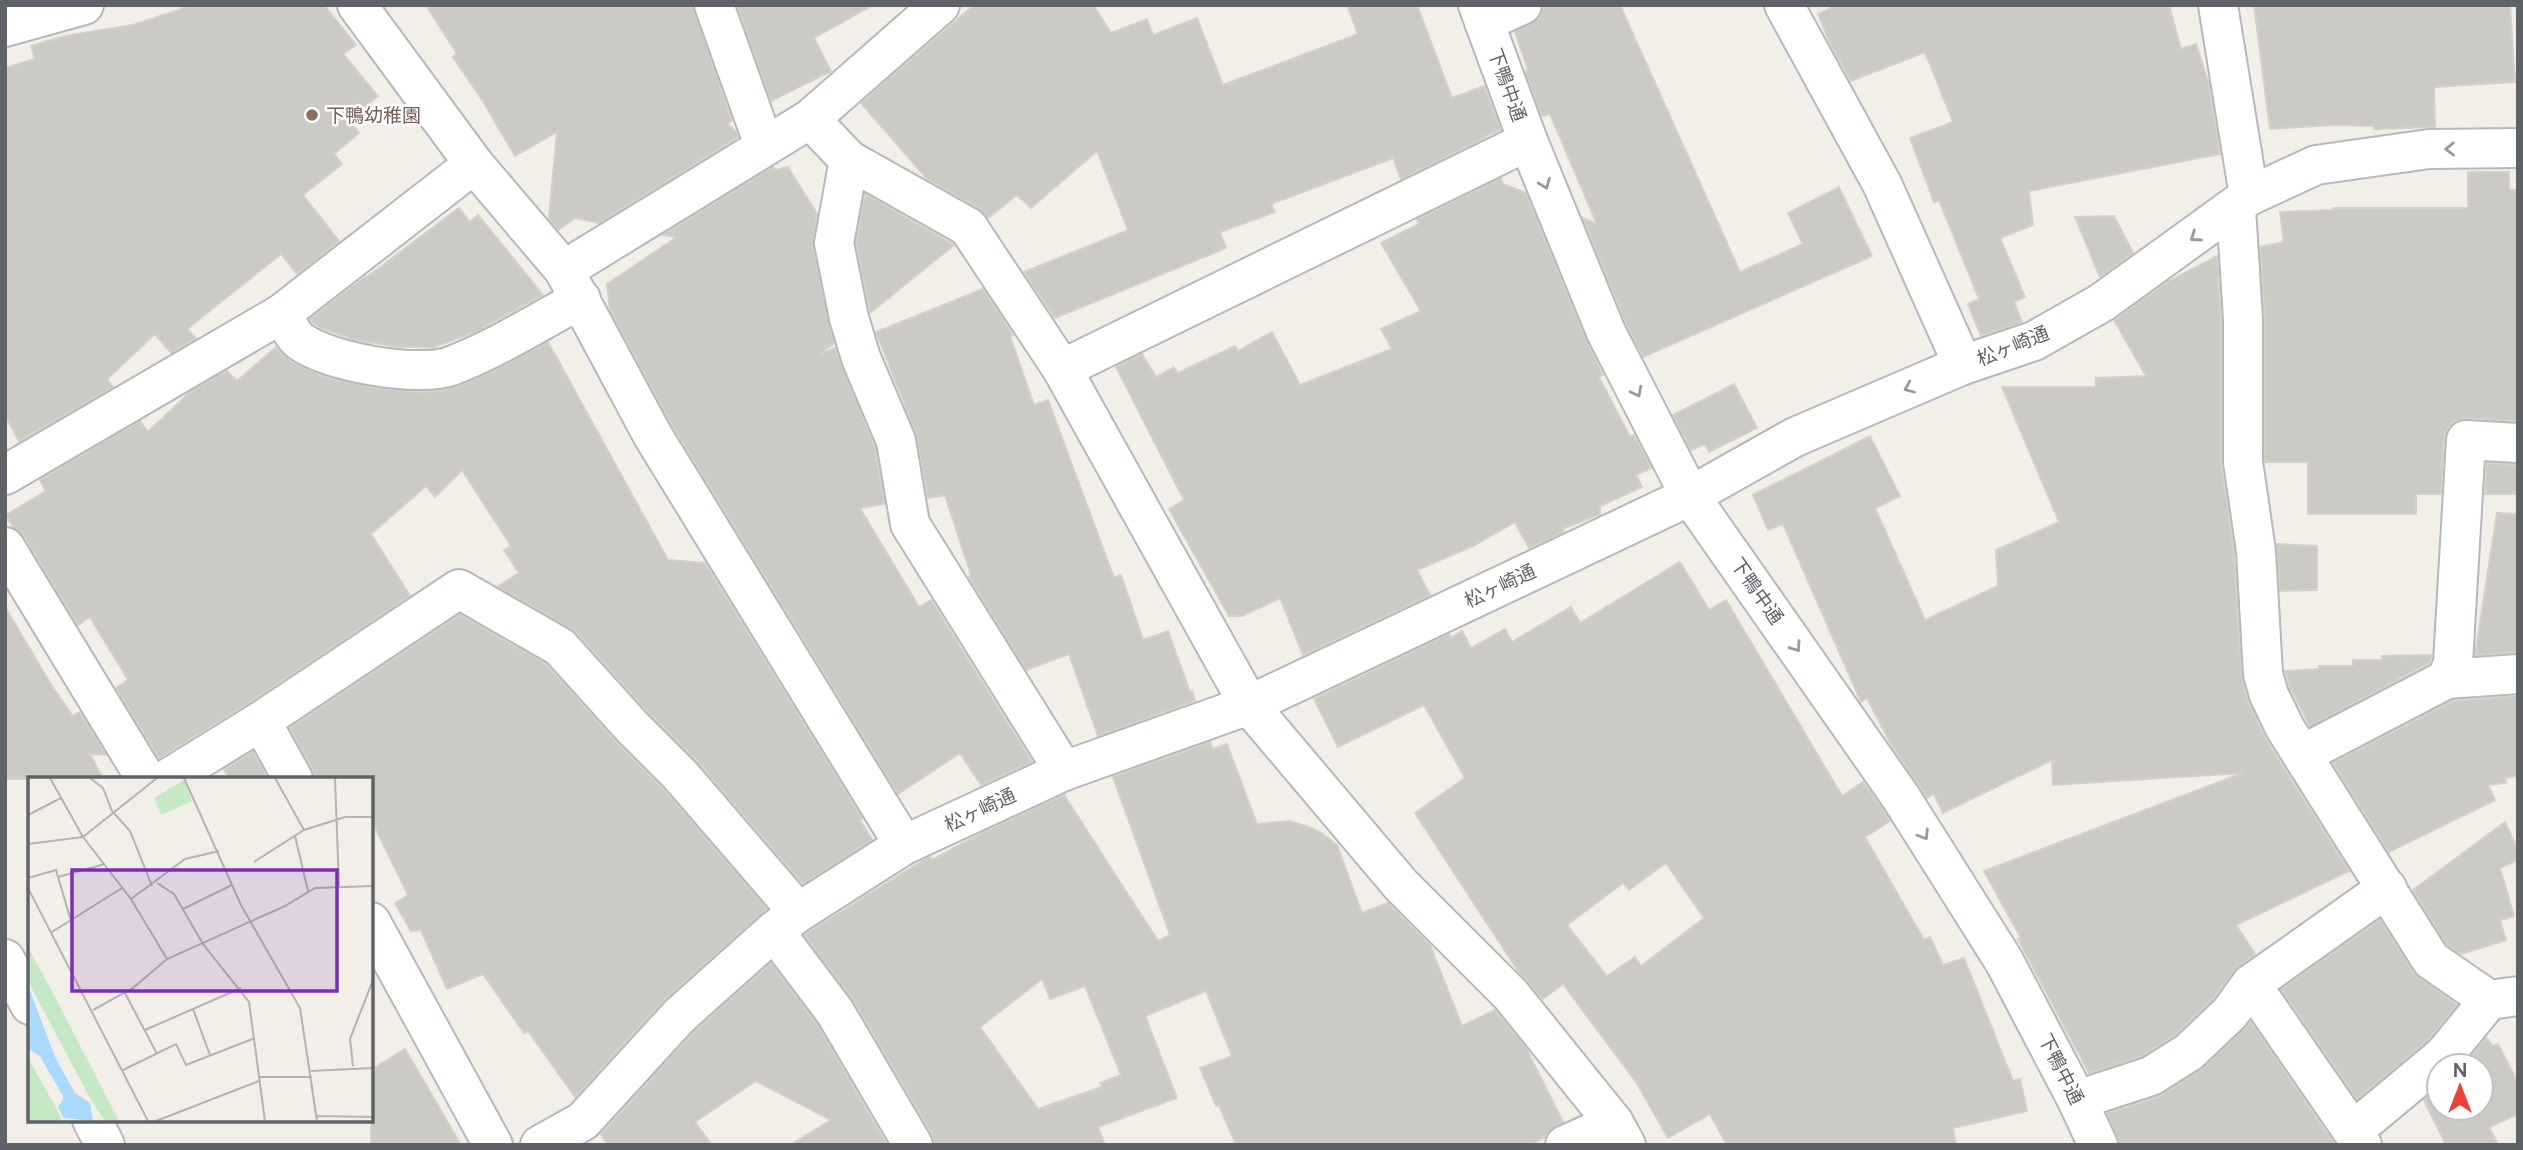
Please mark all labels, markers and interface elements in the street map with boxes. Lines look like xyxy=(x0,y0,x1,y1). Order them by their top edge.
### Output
street label: 下鴨中通 xyxy=(1483,45,1531,125)
place label: 下鴨幼稚園 xyxy=(326,104,421,127)
marker: 下鴨幼稚園 xyxy=(304,107,320,123)
one-way arrow xyxy=(2444,141,2454,157)
one-way arrow xyxy=(1537,177,1551,189)
one-way arrow xyxy=(2190,229,2203,241)
street label: 松ヶ崎通 xyxy=(1973,321,2053,371)
one-way arrow xyxy=(1904,380,1916,394)
one-way arrow xyxy=(1629,385,1643,397)
street label: 下鴨中通 xyxy=(1726,553,1788,629)
street label: 松ヶ崎通 xyxy=(1461,560,1539,612)
one-way arrow xyxy=(1788,639,1800,652)
inset map xyxy=(28,777,373,1122)
street label: 松ヶ崎通 xyxy=(941,784,1019,836)
one-way arrow xyxy=(1916,827,1929,840)
street label: 下鴨中通 xyxy=(2033,1030,2089,1108)
north arrow xyxy=(2425,1052,2495,1122)
text: N xyxy=(2453,1059,2467,1082)

